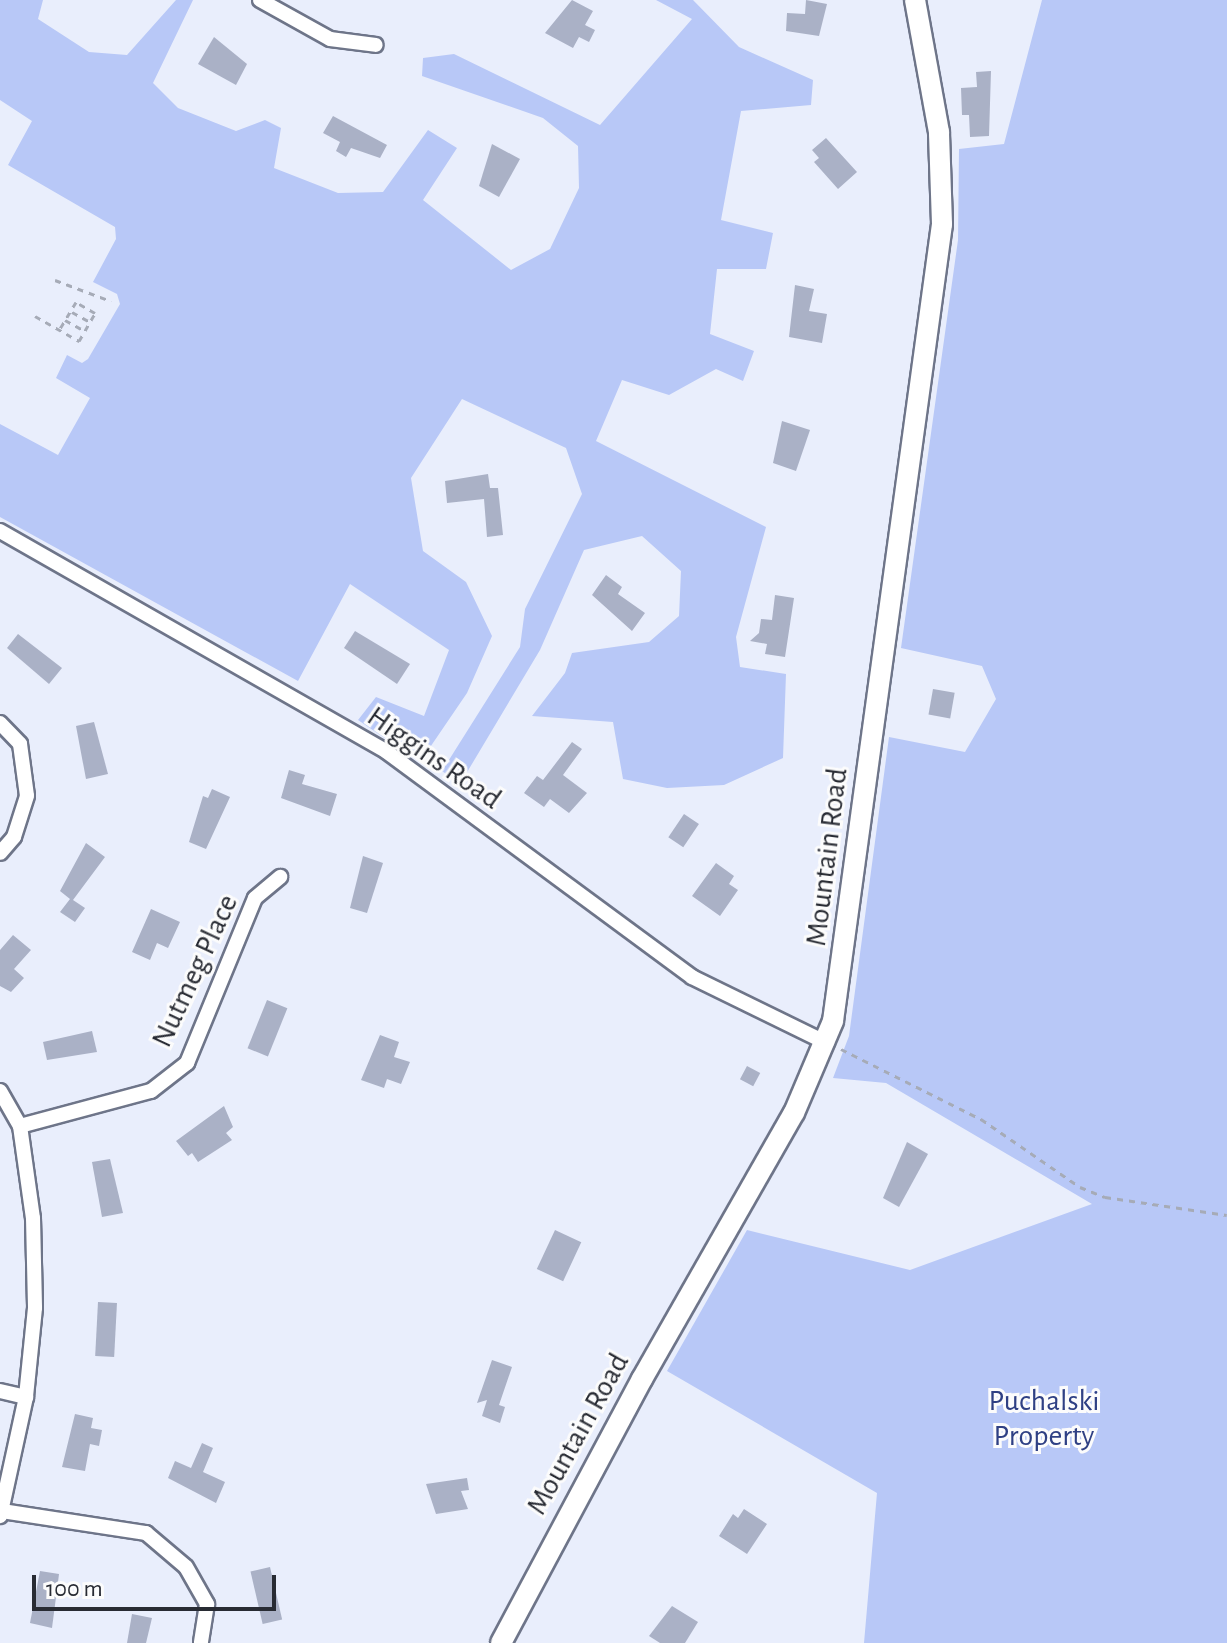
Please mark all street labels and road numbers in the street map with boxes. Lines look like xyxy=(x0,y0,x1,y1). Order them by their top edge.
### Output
street label: Higgins Road xyxy=(360,699,508,817)
street label: Mountain Road xyxy=(798,766,856,948)
street label: Nutmeg Place xyxy=(144,889,246,1053)
street label: Mountain Road xyxy=(519,1347,637,1521)

